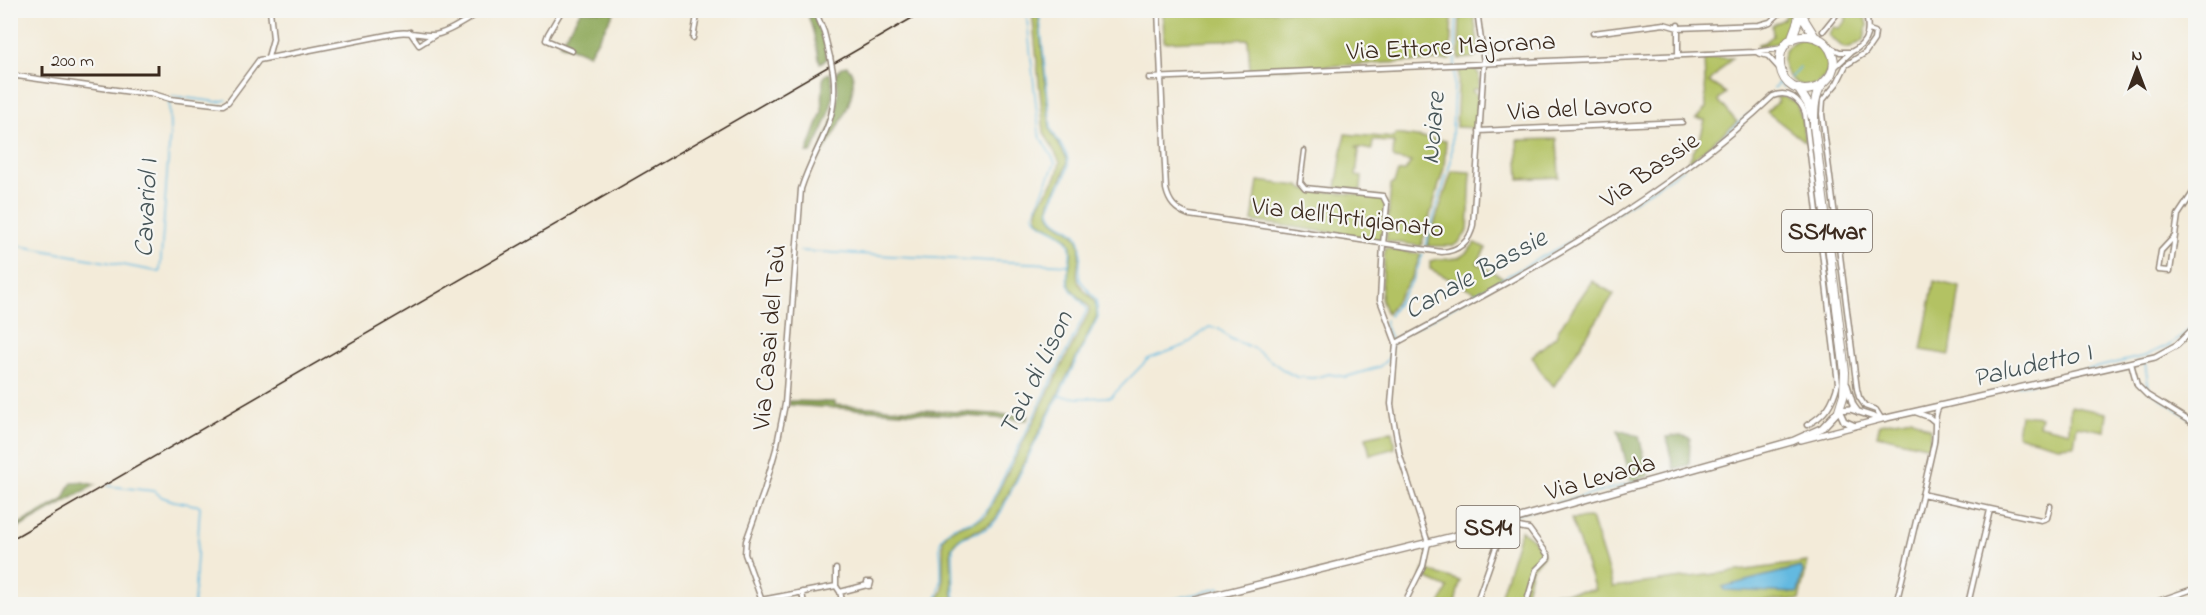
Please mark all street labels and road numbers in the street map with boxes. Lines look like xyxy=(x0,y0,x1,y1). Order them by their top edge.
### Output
street label: Via Ettore Majorana xyxy=(1345,24,1557,72)
street label: Via del Lavoro xyxy=(1506,87,1653,133)
street label: Via Bassie xyxy=(1593,123,1708,220)
street label: Via dell'Artigianato xyxy=(1248,188,1446,250)
road number: SS14var xyxy=(1782,210,1872,252)
street label: Via Casai del Taù xyxy=(744,243,798,433)
street label: Via Levada xyxy=(1540,445,1660,513)
road number: SS14 xyxy=(1456,506,1520,548)

